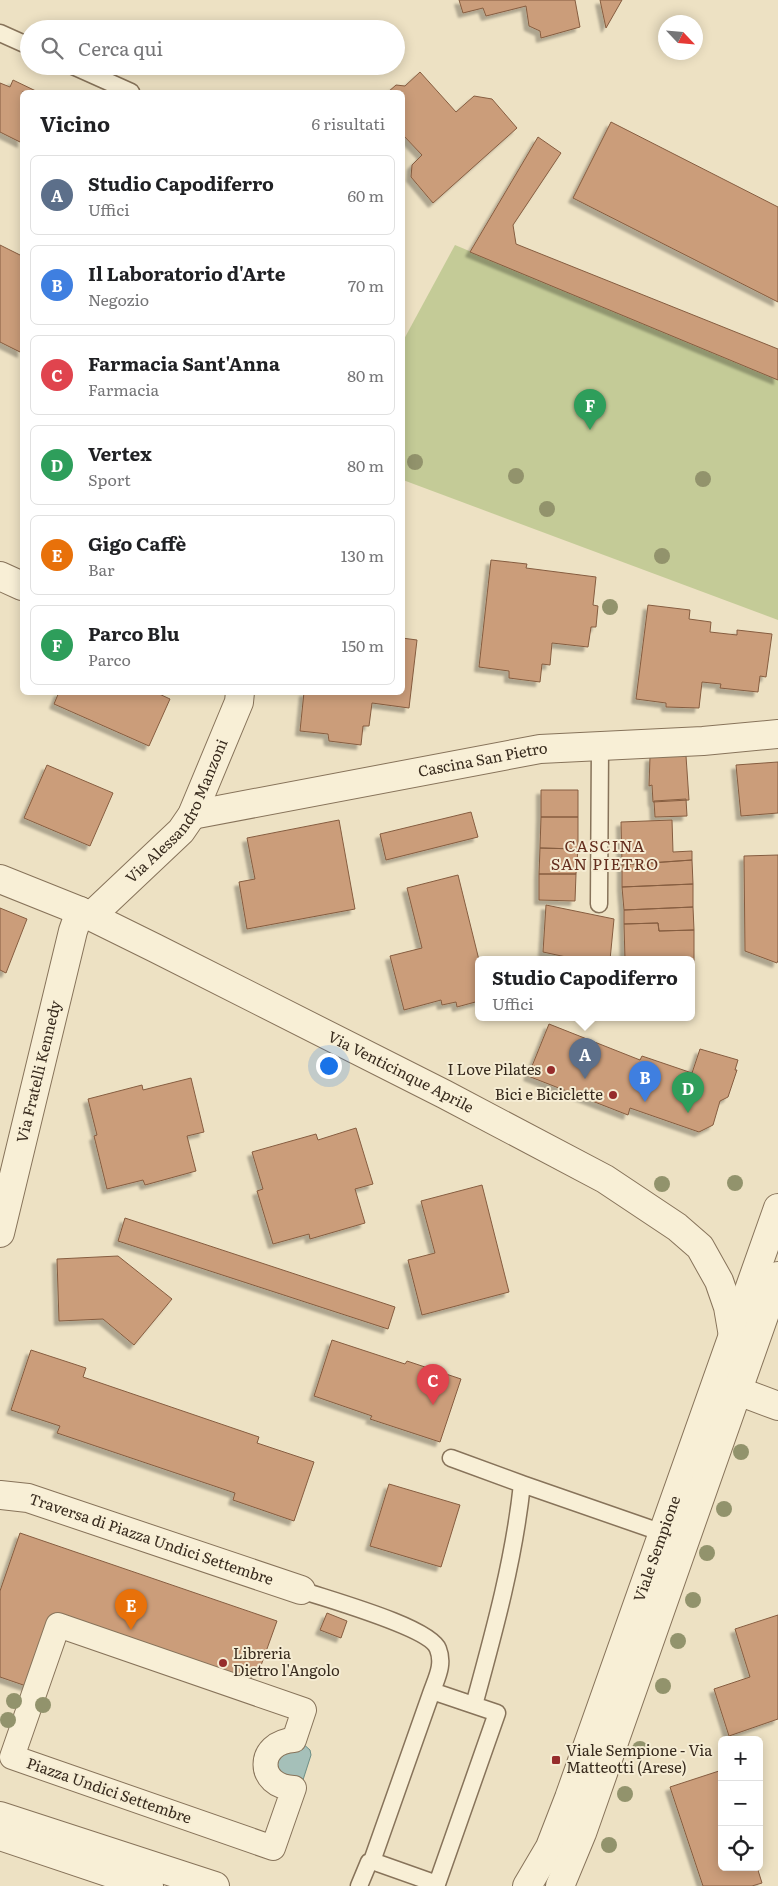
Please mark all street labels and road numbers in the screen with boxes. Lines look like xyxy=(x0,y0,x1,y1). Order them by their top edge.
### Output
street label: Via Alessandro Manzoni xyxy=(119,735,232,888)
street label: Cascina San Pietro xyxy=(416,736,548,782)
street label: Via Fratelli Kennedy xyxy=(9,997,66,1145)
street label: Via Venticinque Aprile xyxy=(324,1024,478,1118)
street label: Traversa di Piazza Undici Settembre xyxy=(26,1486,277,1590)
street label: Viale Sempione xyxy=(626,1492,685,1605)
street label: Piazza Undici Settembre xyxy=(24,1751,195,1829)

